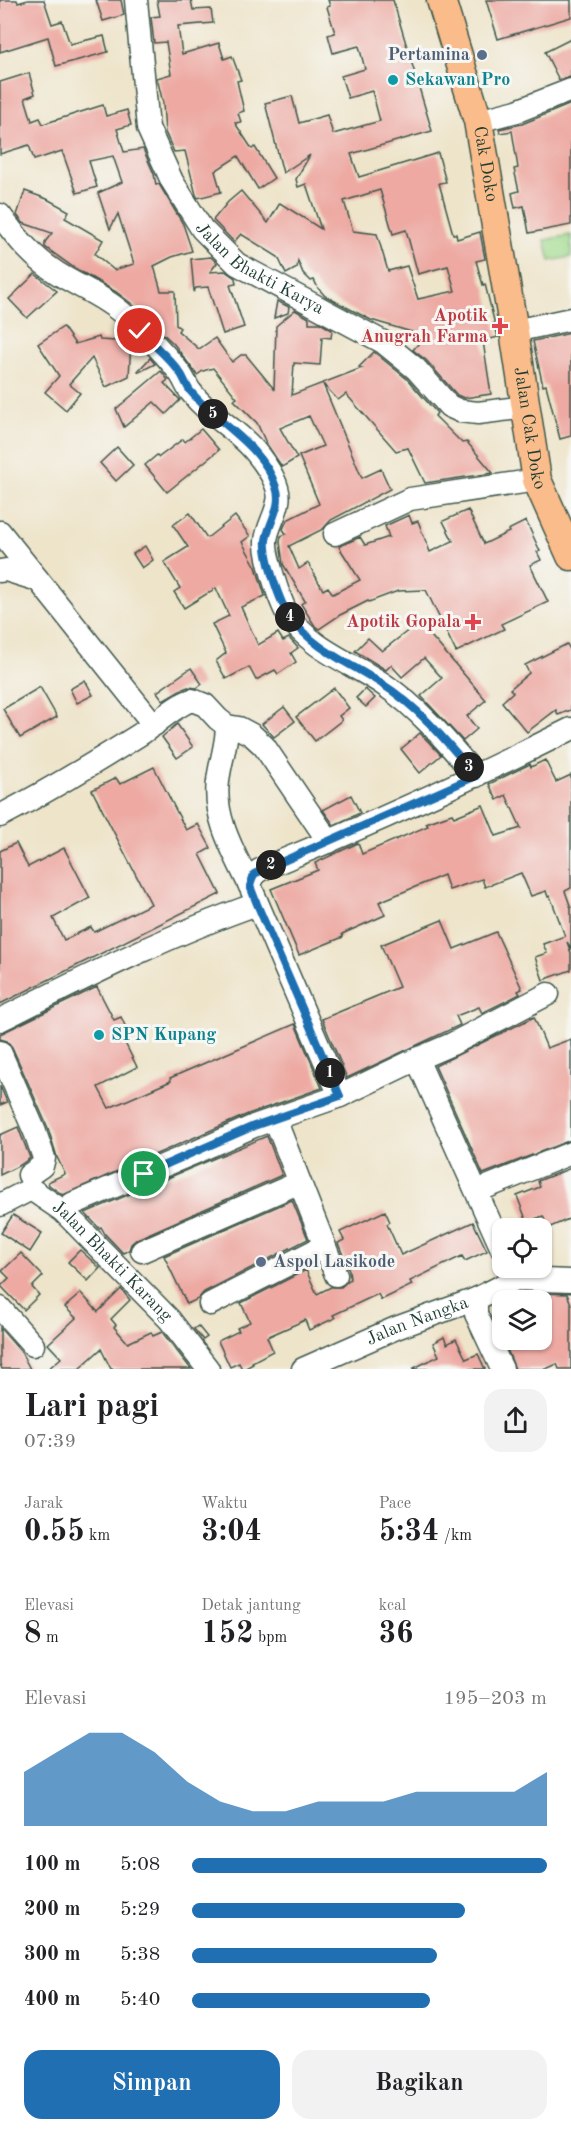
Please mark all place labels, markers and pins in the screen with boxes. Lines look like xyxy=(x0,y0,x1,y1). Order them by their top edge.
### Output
place label: Pertamina xyxy=(387,46,470,64)
marker: Pertamina xyxy=(475,48,489,62)
place label: Sekawan Pro xyxy=(405,71,510,89)
marker: Sekawan Pro xyxy=(386,73,400,87)
pin xyxy=(114,305,165,356)
place label: Apotik Anugrah Farma xyxy=(360,307,488,346)
marker: Apotik Anugrah Farma xyxy=(493,319,507,333)
pin: 5 xyxy=(198,399,228,429)
pin: 4 xyxy=(275,602,305,632)
place label: Apotik Gopala xyxy=(346,613,461,631)
marker: Apotik Gopala xyxy=(466,615,480,629)
pin: 3 xyxy=(454,752,484,782)
pin: 2 xyxy=(256,850,286,880)
place label: SPN Kupang xyxy=(111,1026,216,1044)
marker: SPN Kupang xyxy=(92,1028,106,1042)
pin: 1 xyxy=(315,1058,345,1088)
pin xyxy=(118,1148,169,1199)
place label: Aspol Lasikode xyxy=(273,1253,395,1271)
marker: Aspol Lasikode xyxy=(254,1255,268,1269)

